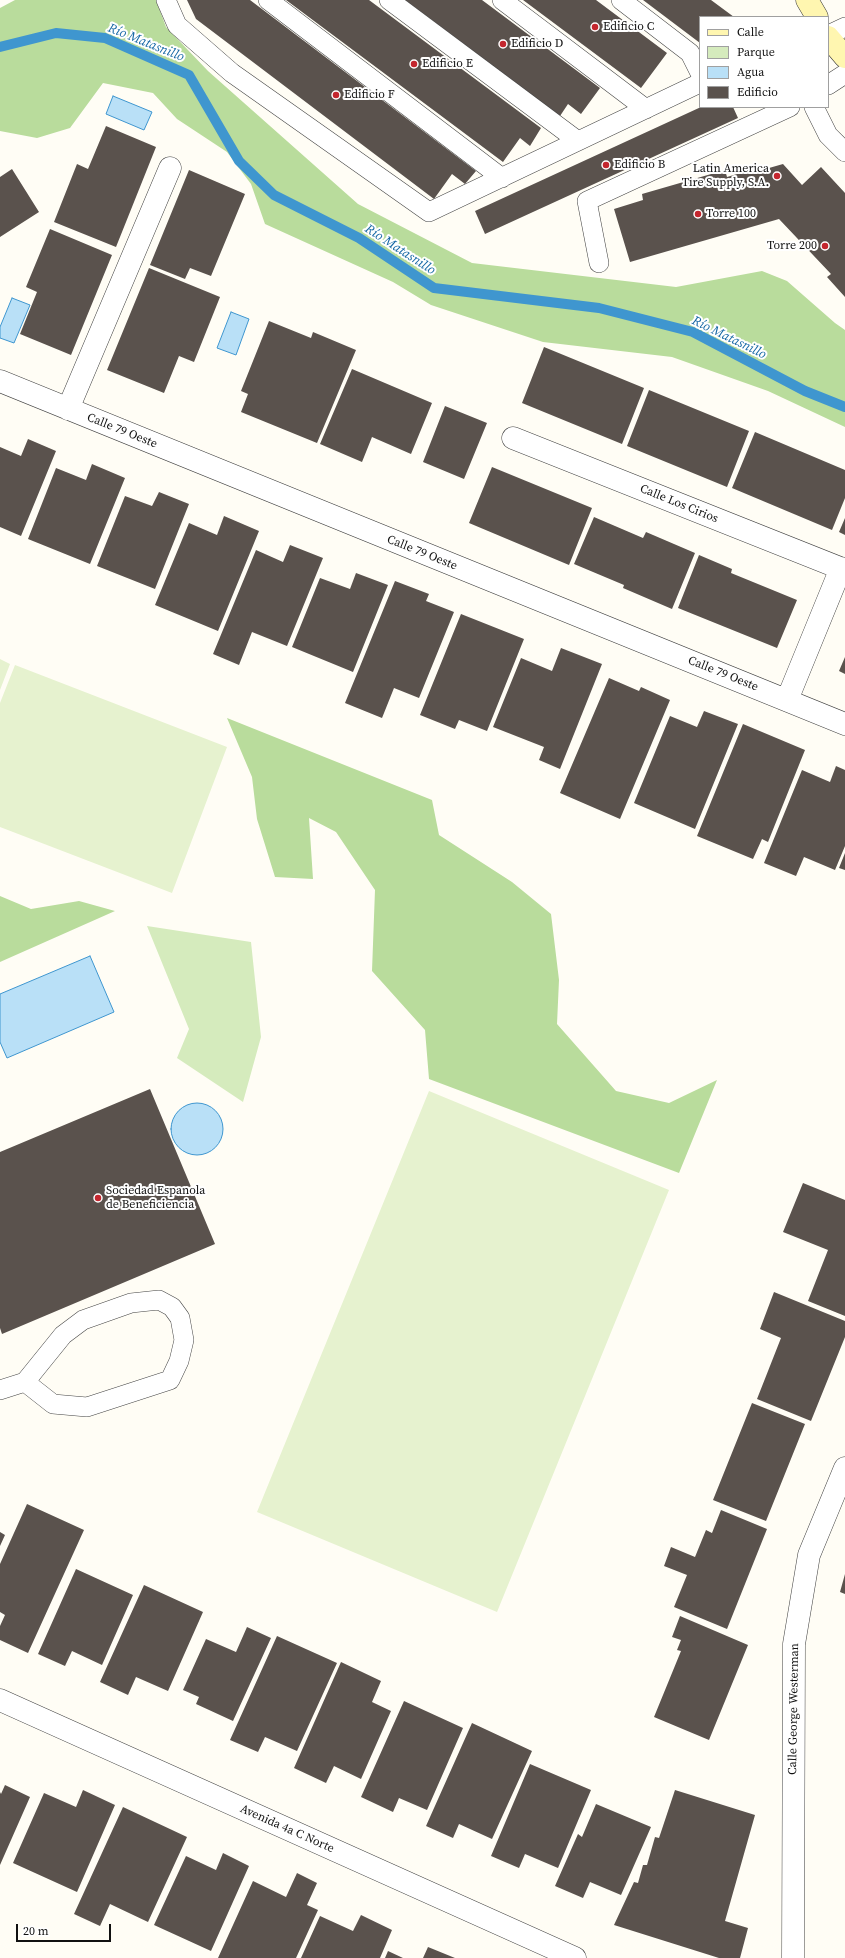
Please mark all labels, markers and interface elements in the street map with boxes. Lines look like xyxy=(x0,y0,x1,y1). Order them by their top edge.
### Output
legend xyxy=(699,16,829,108)
place label: Edificio C xyxy=(603,20,654,34)
water label: Río Matasnillo xyxy=(106,21,186,65)
marker: Edificio C xyxy=(590,22,600,32)
text: Calle xyxy=(737,24,764,40)
place label: Edificio D xyxy=(511,37,563,51)
marker: Edificio D xyxy=(498,39,508,49)
text: Parque xyxy=(737,44,775,60)
place label: Edificio E xyxy=(422,57,473,71)
marker: Edificio E xyxy=(409,59,419,69)
text: Agua xyxy=(737,64,764,80)
text: Edificio xyxy=(737,84,778,100)
place label: Edificio F xyxy=(344,88,395,102)
marker: Edificio F xyxy=(331,90,341,100)
place label: Edificio B xyxy=(614,158,665,172)
marker: Edificio B xyxy=(601,160,611,170)
place label: Latin America Tire Supply, S.A. xyxy=(682,162,769,190)
marker: Latin America Tire Supply, S.A. xyxy=(772,171,782,181)
place label: Torre 100 xyxy=(706,207,756,221)
marker: Torre 100 xyxy=(693,209,703,219)
water label: Río Matasnillo xyxy=(362,221,438,279)
place label: Torre 200 xyxy=(767,239,817,253)
marker: Torre 200 xyxy=(820,241,830,251)
water label: Río Matasnillo xyxy=(689,313,769,363)
street label: Calle 79 Oeste xyxy=(85,410,159,452)
street label: Calle Los Cirios xyxy=(638,482,720,526)
street label: Calle 79 Oeste xyxy=(385,532,459,574)
street label: Calle 79 Oeste xyxy=(686,653,760,695)
place label: Sociedad Espanola de Beneficiencia xyxy=(106,1184,205,1212)
marker: Sociedad Espanola de Beneficiencia xyxy=(93,1193,103,1203)
street label: Calle George Westerman xyxy=(786,1643,802,1775)
street label: Avenida 4a C Norte xyxy=(238,1802,336,1856)
scale bar xyxy=(18,1916,113,1942)
text: 20 m xyxy=(23,1923,49,1939)

